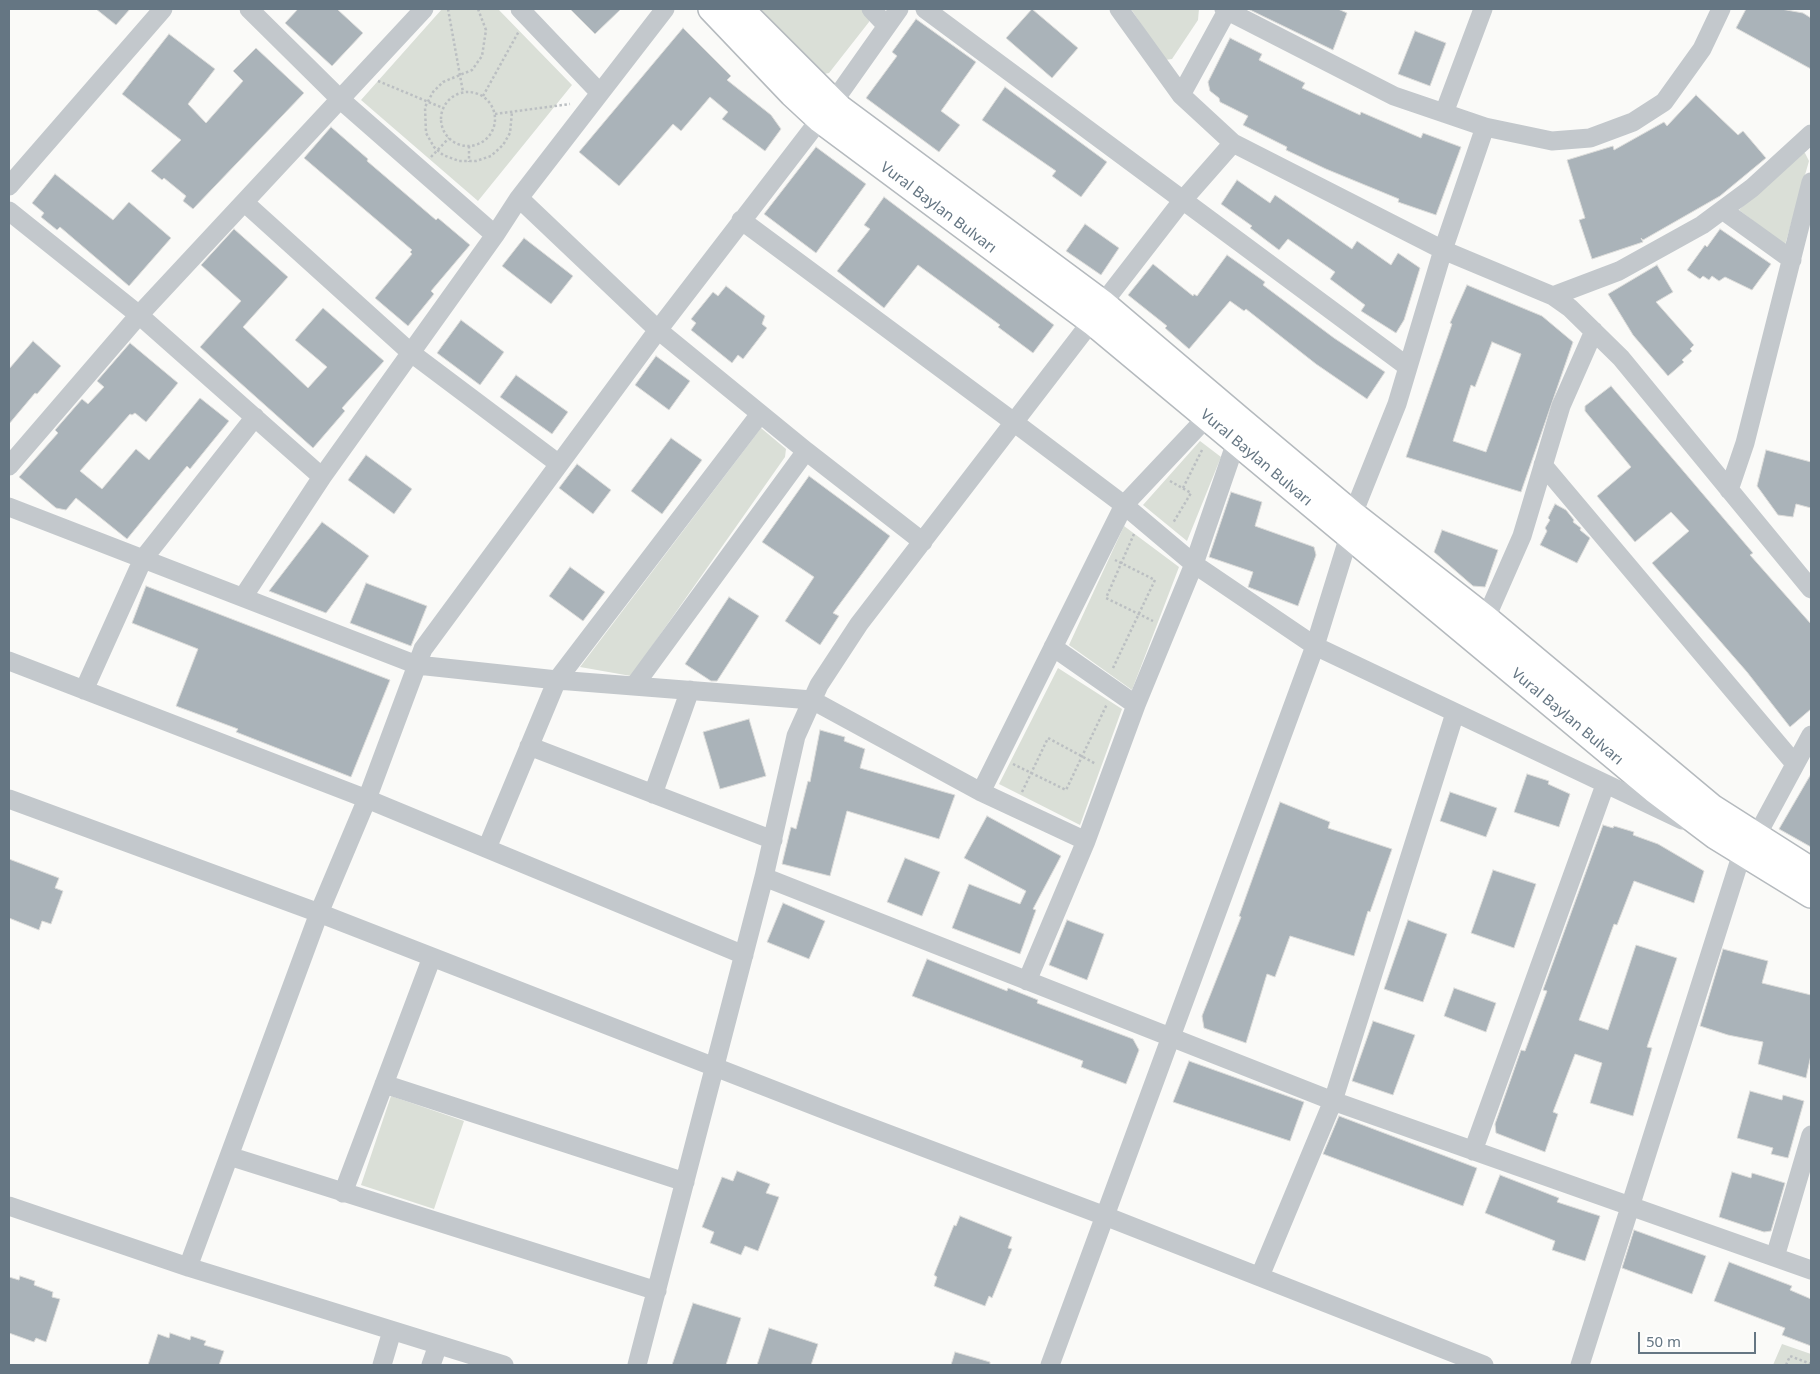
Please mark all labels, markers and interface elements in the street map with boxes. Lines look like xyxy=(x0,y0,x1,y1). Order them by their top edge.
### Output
street label: Vural Baylan Bulvarı xyxy=(876,159,1000,257)
street label: Vural Baylan Bulvarı xyxy=(1196,406,1316,510)
street label: Vural Baylan Bulvarı xyxy=(1507,665,1627,769)
scale bar xyxy=(1640,1322,1758,1354)
text: 50 m xyxy=(1646,1331,1681,1351)

